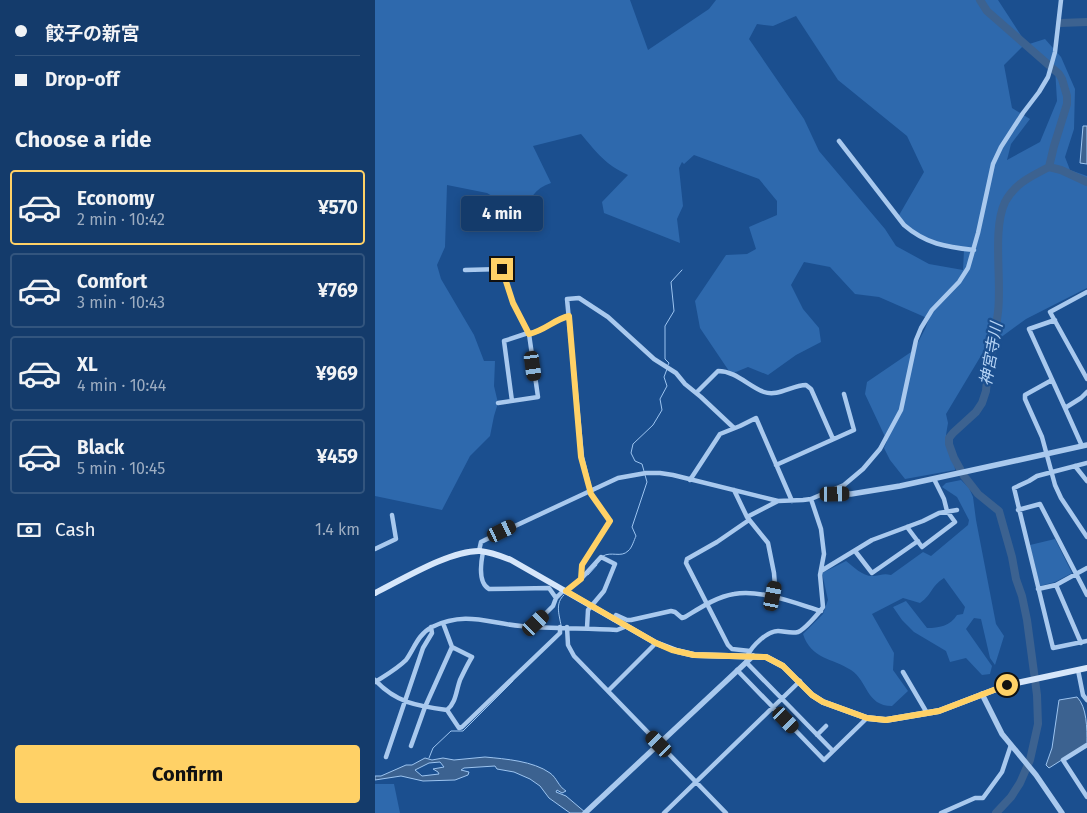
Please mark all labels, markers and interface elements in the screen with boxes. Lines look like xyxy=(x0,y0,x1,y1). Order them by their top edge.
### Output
text: 餃子の新宮 xyxy=(45,22,140,45)
text: Drop-off xyxy=(45,68,119,91)
text: Choose a ride xyxy=(15,126,151,153)
icon: car xyxy=(17,185,62,230)
text: Economy xyxy=(77,187,154,210)
text: ¥570 xyxy=(318,196,358,219)
callout: 4 min xyxy=(461,196,543,232)
text: 4 min xyxy=(482,204,522,223)
text: 2 min · 10:42 xyxy=(77,210,165,229)
route end xyxy=(491,258,513,280)
icon: car xyxy=(17,268,62,313)
text: Comfort xyxy=(77,270,147,293)
text: ¥769 xyxy=(318,279,358,302)
text: 3 min · 10:43 xyxy=(77,293,165,312)
water label: 神宮寺川 xyxy=(976,319,1006,387)
car xyxy=(523,350,542,382)
icon: car xyxy=(17,351,62,396)
text: XL xyxy=(77,353,98,376)
text: ¥969 xyxy=(316,362,358,385)
text: 4 min · 10:44 xyxy=(77,376,166,395)
icon: car xyxy=(17,434,62,479)
text: Black xyxy=(77,436,124,459)
text: ¥459 xyxy=(317,445,358,468)
text: 5 min · 10:45 xyxy=(77,459,165,478)
car xyxy=(819,486,850,502)
icon: cash xyxy=(15,516,43,544)
text: Cash xyxy=(55,518,96,541)
car xyxy=(485,518,518,544)
text: 1.4 km xyxy=(315,520,360,539)
car xyxy=(762,580,783,612)
car xyxy=(520,607,552,639)
route start xyxy=(996,674,1018,696)
car xyxy=(770,704,801,736)
car xyxy=(643,728,674,760)
button: Confirm xyxy=(15,745,360,803)

